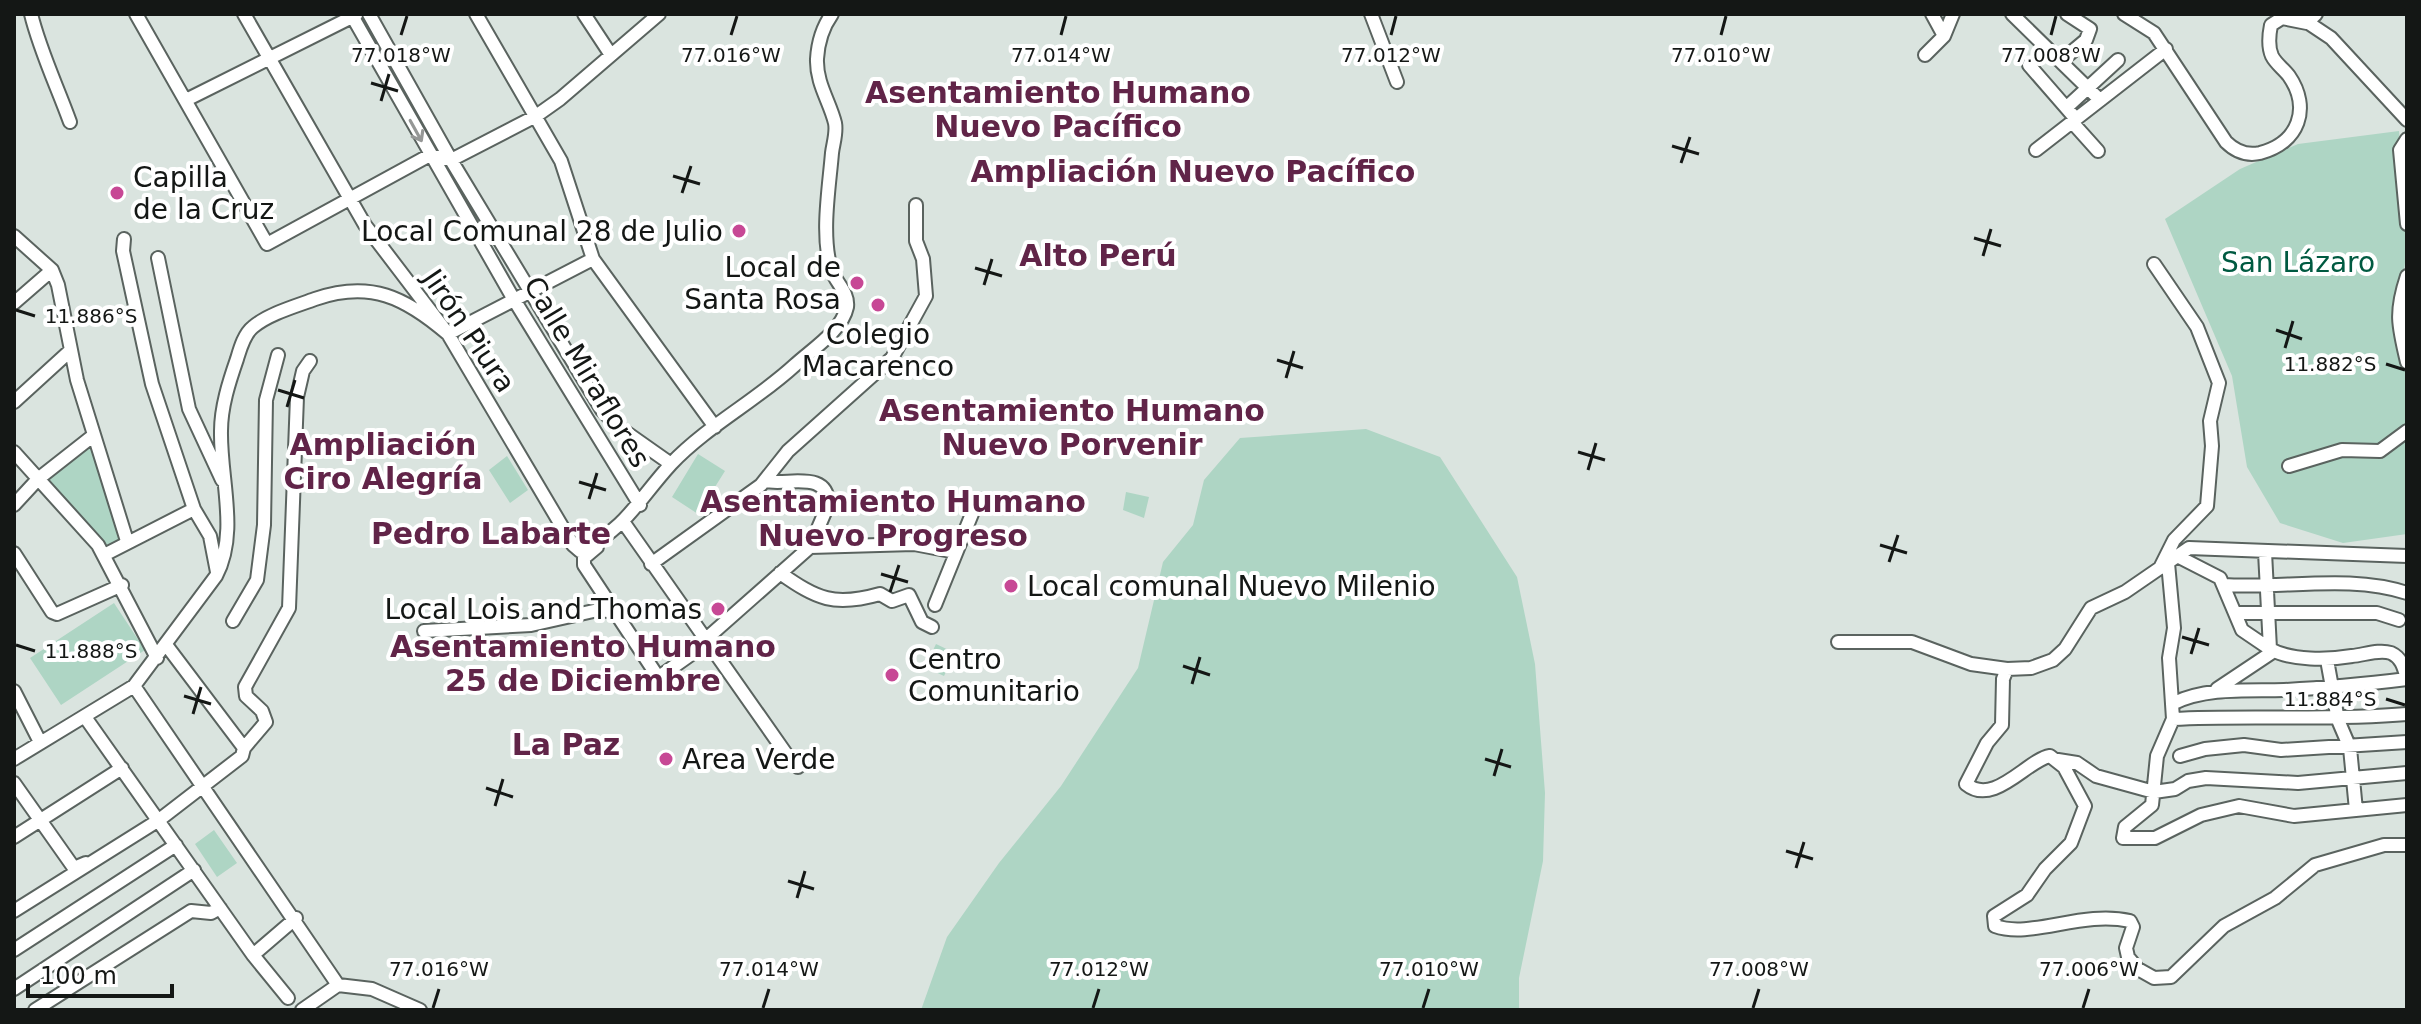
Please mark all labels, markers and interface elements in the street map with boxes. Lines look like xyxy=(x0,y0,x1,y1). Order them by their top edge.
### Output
text: 77.018°W xyxy=(351,43,451,67)
text: 77.016°W xyxy=(681,43,781,67)
text: 77.014°W xyxy=(1011,43,1111,67)
text: 77.012°W xyxy=(1341,43,1441,67)
text: 77.010°W xyxy=(1671,43,1771,67)
text: 77.008°W xyxy=(2001,43,2101,67)
district label: Asentamiento Humano Nuevo Pacífico xyxy=(865,75,1251,144)
one-way arrow xyxy=(408,119,424,142)
district label: Ampliación Nuevo Pacífico xyxy=(971,154,1415,189)
place label: Capilla de la Cruz xyxy=(133,161,274,226)
marker: Capilla de la Cruz xyxy=(108,184,126,202)
place label: Local Comunal 28 de Julio xyxy=(361,215,723,248)
marker: Local Comunal 28 de Julio xyxy=(730,222,748,240)
district label: Alto Perú xyxy=(1019,238,1177,273)
park label: San Lázaro xyxy=(2221,246,2375,279)
place label: Local de Santa Rosa xyxy=(684,251,841,316)
street label: Jirón Piura xyxy=(415,262,522,399)
street label: Calle Miraflores xyxy=(517,271,657,473)
marker: Local de Santa Rosa xyxy=(848,274,866,292)
marker: Colegio Macarenco xyxy=(869,296,887,314)
text: 11.886°S xyxy=(45,304,137,328)
place label: Colegio Macarenco xyxy=(802,318,954,383)
text: 11.882°S xyxy=(2284,352,2376,376)
district label: Asentamiento Humano Nuevo Porvenir xyxy=(879,393,1265,462)
district label: Ampliación Ciro Alegría xyxy=(284,427,482,496)
district label: Asentamiento Humano Nuevo Progreso xyxy=(700,484,1086,553)
district label: Pedro Labarte xyxy=(371,516,611,551)
place label: Local comunal Nuevo Milenio xyxy=(1027,570,1436,603)
marker: Local comunal Nuevo Milenio xyxy=(1002,577,1020,595)
place label: Local Lois and Thomas xyxy=(384,593,702,626)
marker: Local Lois and Thomas xyxy=(709,600,727,618)
district label: Asentamiento Humano 25 de Diciembre xyxy=(390,629,776,698)
text: 11.888°S xyxy=(45,639,137,663)
place label: Centro Comunitario xyxy=(908,643,1080,708)
marker: Centro Comunitario xyxy=(883,666,901,684)
text: 11.884°S xyxy=(2284,687,2376,711)
district label: La Paz xyxy=(512,727,620,762)
place label: Area Verde xyxy=(682,743,836,776)
marker: Area Verde xyxy=(657,750,675,768)
scale bar xyxy=(28,948,172,998)
text: 77.016°W xyxy=(389,957,489,981)
text: 77.014°W xyxy=(719,957,819,981)
text: 77.012°W xyxy=(1049,957,1149,981)
text: 77.010°W xyxy=(1379,957,1479,981)
text: 77.008°W xyxy=(1709,957,1809,981)
text: 77.006°W xyxy=(2039,957,2139,981)
text: 100 m xyxy=(40,962,117,990)

